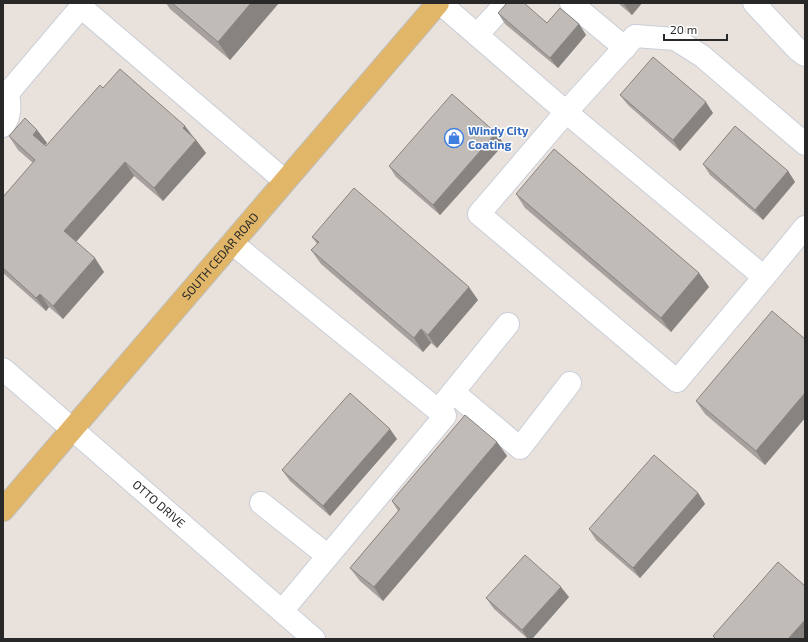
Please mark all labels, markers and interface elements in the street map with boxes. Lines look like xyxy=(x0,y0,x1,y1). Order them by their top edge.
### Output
scale bar xyxy=(664,16,727,42)
text: 20 m xyxy=(670,22,697,36)
place label: Windy City Coating xyxy=(468,123,529,151)
shop icon: Windy City Coating xyxy=(443,127,465,149)
street label: SOUTH CEDAR ROAD xyxy=(178,209,261,302)
street label: OTTO DRIVE xyxy=(130,477,189,530)

